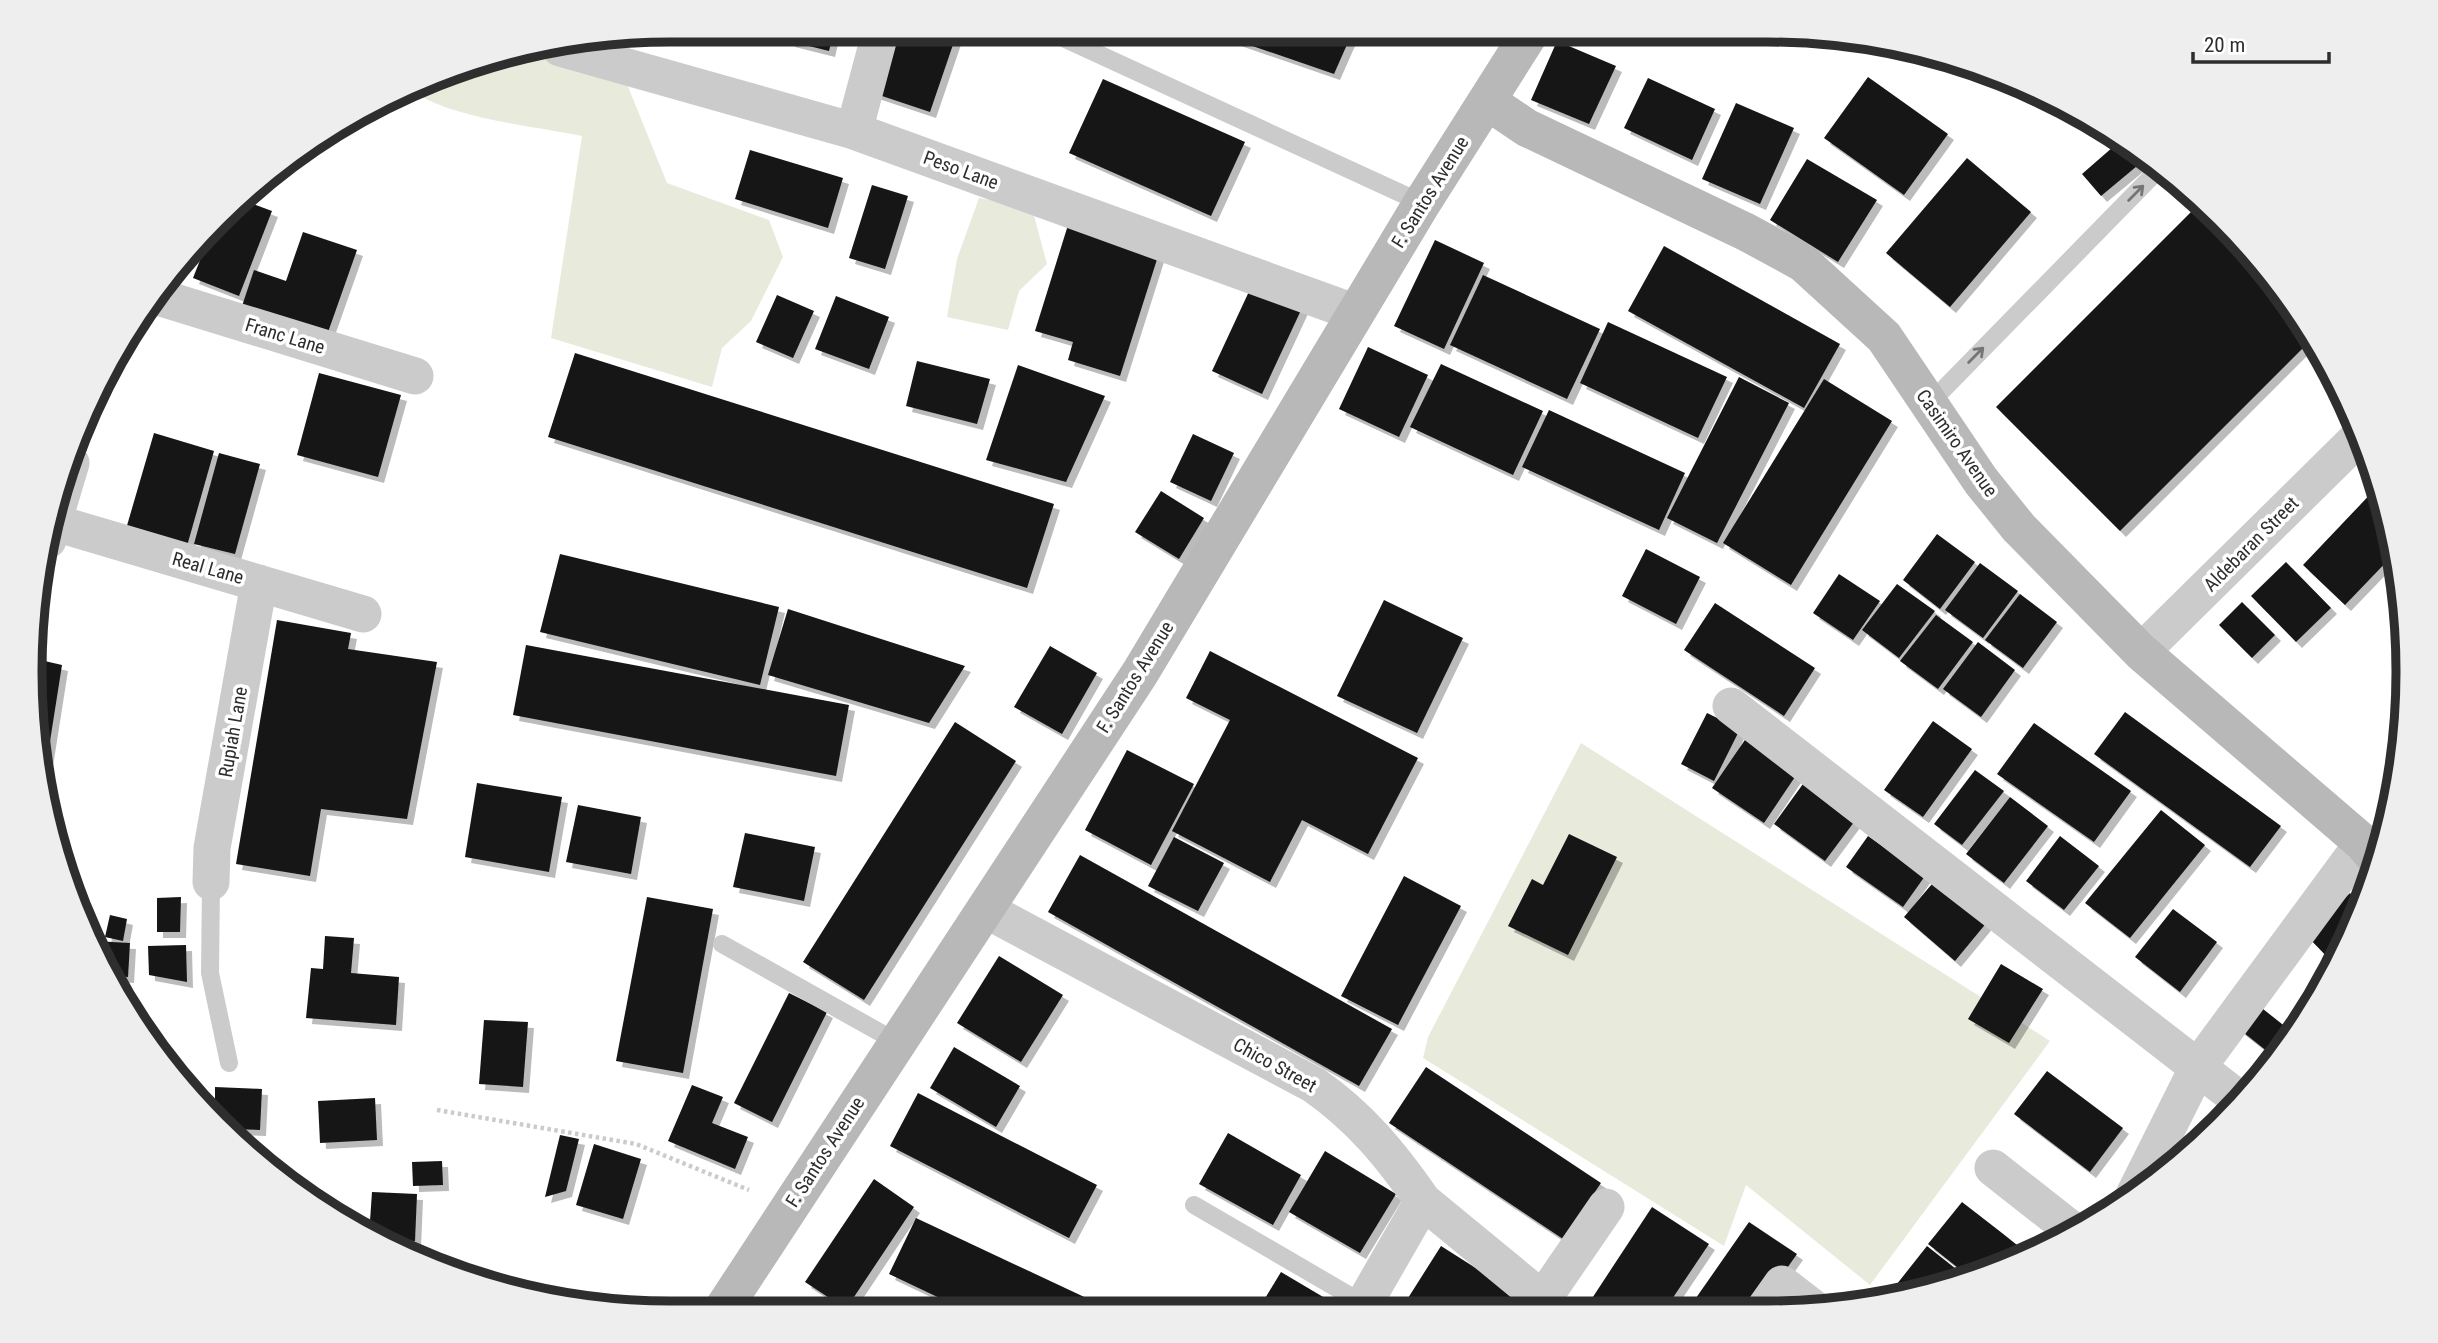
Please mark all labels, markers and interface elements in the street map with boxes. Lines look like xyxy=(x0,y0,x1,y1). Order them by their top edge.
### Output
scale bar xyxy=(2193,21,2330,65)
text: 20 m xyxy=(2204,33,2245,57)
street label: F. Santos Avenue xyxy=(1387,132,1474,252)
street label: Peso Lane xyxy=(920,146,1002,194)
one-way arrow xyxy=(2127,184,2144,201)
street label: Franc Lane xyxy=(242,313,328,359)
one-way arrow xyxy=(1968,347,1985,364)
street label: Casimiro Avenue xyxy=(1912,385,2003,501)
street label: Aldebaran Street xyxy=(2199,492,2303,596)
street label: Real Lane xyxy=(170,547,246,589)
street label: F. Santos Avenue xyxy=(1092,617,1179,737)
street label: Rupiah Lane xyxy=(214,685,252,779)
street label: Chico Street xyxy=(1229,1033,1321,1097)
street label: F. Santos Avenue xyxy=(781,1092,869,1212)

